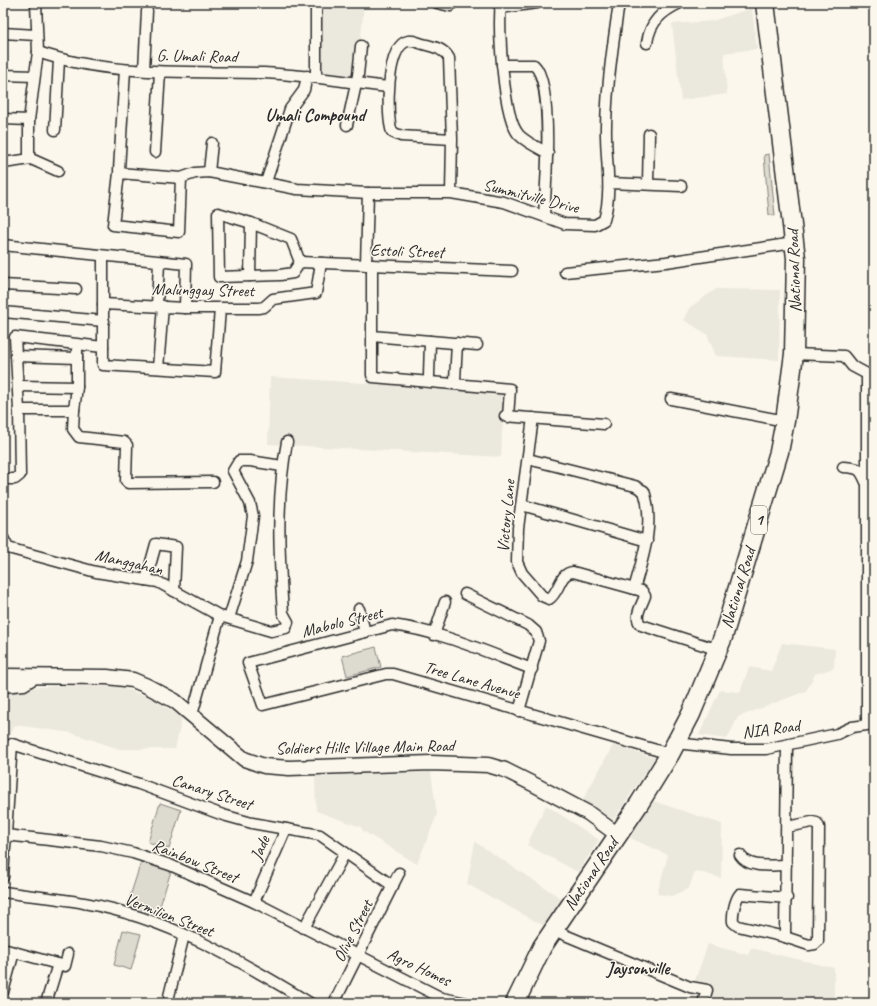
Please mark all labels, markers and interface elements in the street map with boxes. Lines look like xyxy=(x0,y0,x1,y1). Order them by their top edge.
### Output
street label: G. Umali Road xyxy=(156,45,240,67)
district label: Umali Compound xyxy=(265,104,367,126)
street label: Summitville Drive xyxy=(481,174,582,218)
street label: National Road xyxy=(782,227,806,313)
street label: Estoli Street xyxy=(370,239,447,263)
street label: Malunggay Street xyxy=(152,279,257,301)
street label: Victory Lane xyxy=(492,477,520,553)
road number: 1 xyxy=(751,506,767,534)
street label: National Road xyxy=(716,543,761,631)
street label: Manggahan xyxy=(93,544,165,580)
street label: Mabolo Street xyxy=(299,601,387,642)
street label: Tree Lane Avenue xyxy=(422,656,524,704)
street label: NIA Road xyxy=(741,715,803,743)
street label: Soldiers Hills Village Main Road xyxy=(275,735,457,759)
street label: Canary Street xyxy=(169,769,257,816)
street label: Jade xyxy=(245,831,275,864)
street label: National Road xyxy=(559,832,624,914)
street label: Rainbow Street xyxy=(149,834,243,889)
street label: Vermilion Street xyxy=(122,888,219,942)
street label: Olive Street xyxy=(328,894,379,966)
street label: Agro Homes xyxy=(384,943,456,992)
district label: Jaysonville xyxy=(605,957,671,979)

